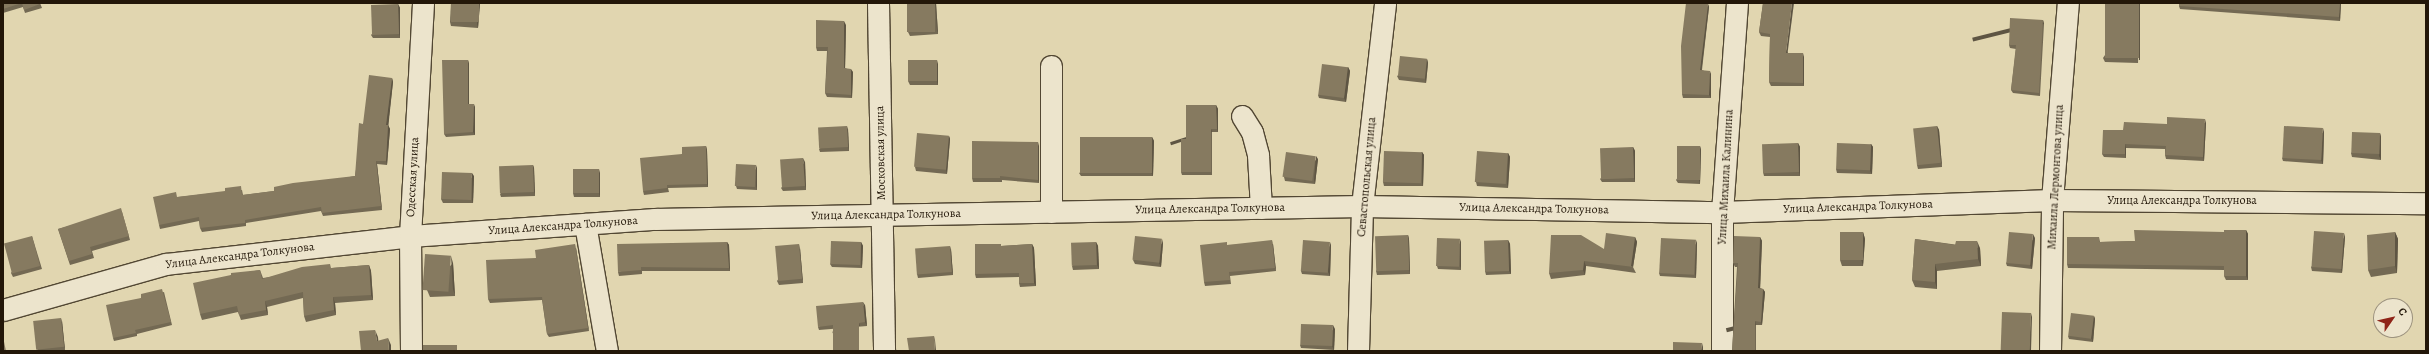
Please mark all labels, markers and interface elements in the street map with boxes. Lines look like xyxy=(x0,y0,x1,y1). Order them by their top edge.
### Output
street label: Михаила Лермонтова улица xyxy=(2045,104,2067,250)
street label: Московская улица xyxy=(873,106,889,200)
street label: Улица Михаила Калинина xyxy=(1715,109,1737,245)
street label: Севастопольская улица xyxy=(1355,117,1379,237)
street label: Одесская улица xyxy=(404,137,422,217)
street label: Улица Александра Толкунова xyxy=(2107,194,2257,208)
street label: Улица Александра Толкунова xyxy=(1783,197,1933,217)
street label: Улица Александра Толкунова xyxy=(1135,200,1285,218)
street label: Улица Александра Толкунова xyxy=(1459,200,1609,218)
street label: Улица Александра Толкунова xyxy=(811,206,961,224)
street label: Улица Александра Толкунова xyxy=(488,214,638,238)
street label: Улица Александра Толкунова xyxy=(165,240,315,272)
north arrow xyxy=(2373,298,2413,338)
text: С xyxy=(2394,305,2411,319)

